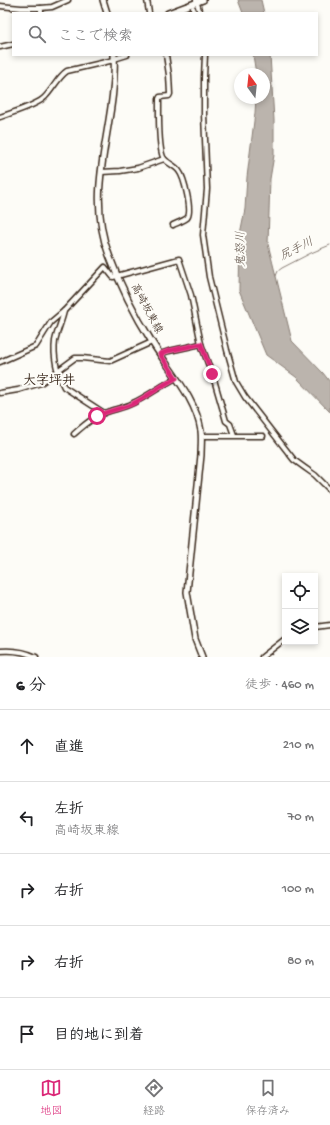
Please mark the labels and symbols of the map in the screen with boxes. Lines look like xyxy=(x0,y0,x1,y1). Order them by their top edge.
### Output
north arrow xyxy=(234,68,270,104)
water label: 鬼怒川 xyxy=(234,231,249,267)
water label: 尻手川 xyxy=(277,235,316,264)
street label: 高崎坂東線 xyxy=(128,281,165,336)
route end xyxy=(203,365,221,383)
district label: 大字坪井 xyxy=(23,373,75,389)
route start xyxy=(88,407,106,425)

